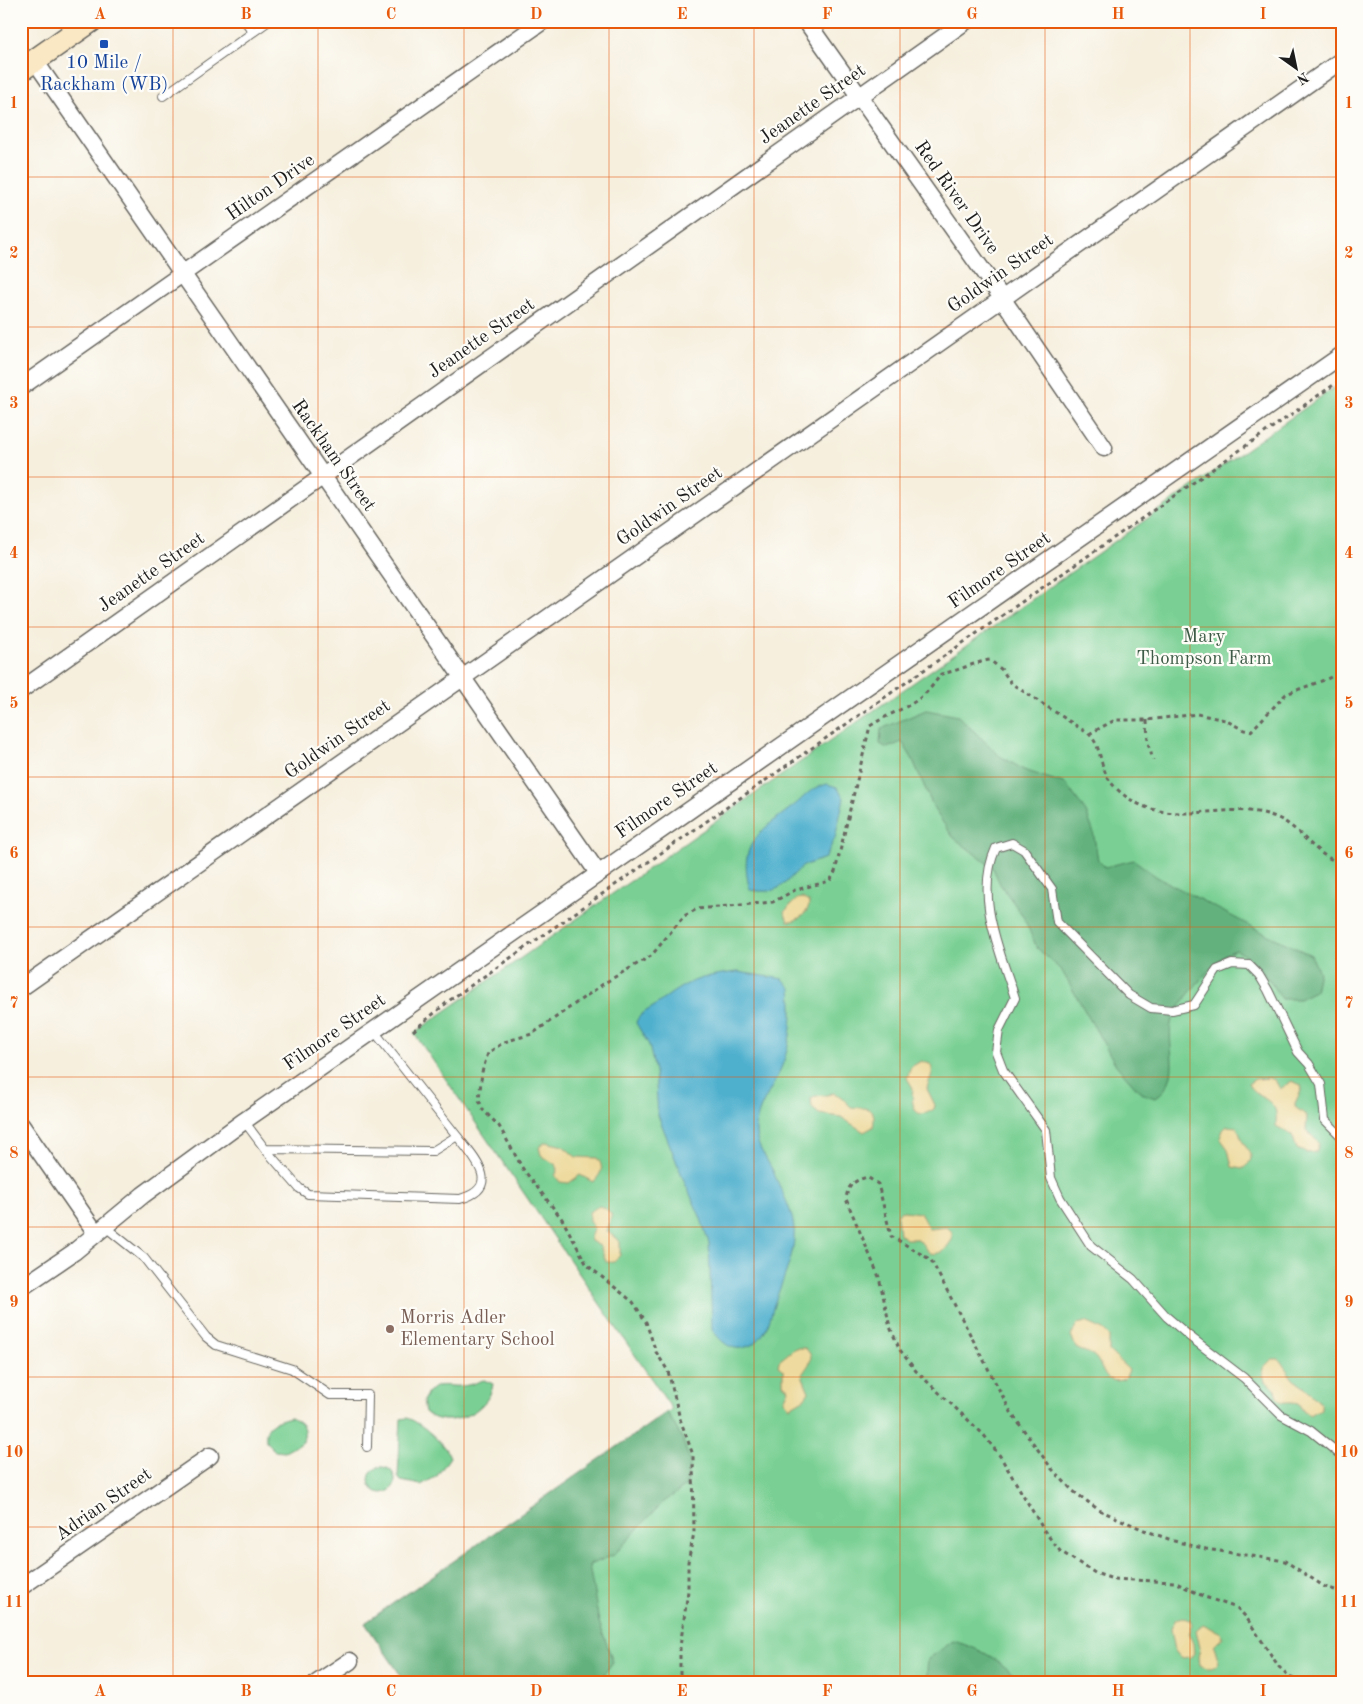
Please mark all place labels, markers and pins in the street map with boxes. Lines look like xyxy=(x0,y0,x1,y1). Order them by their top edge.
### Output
marker: 10 Mile / Rackham (WB) xyxy=(98,38,110,50)
place label: 10 Mile / Rackham (WB) xyxy=(40,54,168,95)
place label: Morris Adler Elementary School xyxy=(400,1309,555,1350)
marker: Morris Adler Elementary School xyxy=(384,1323,396,1335)

